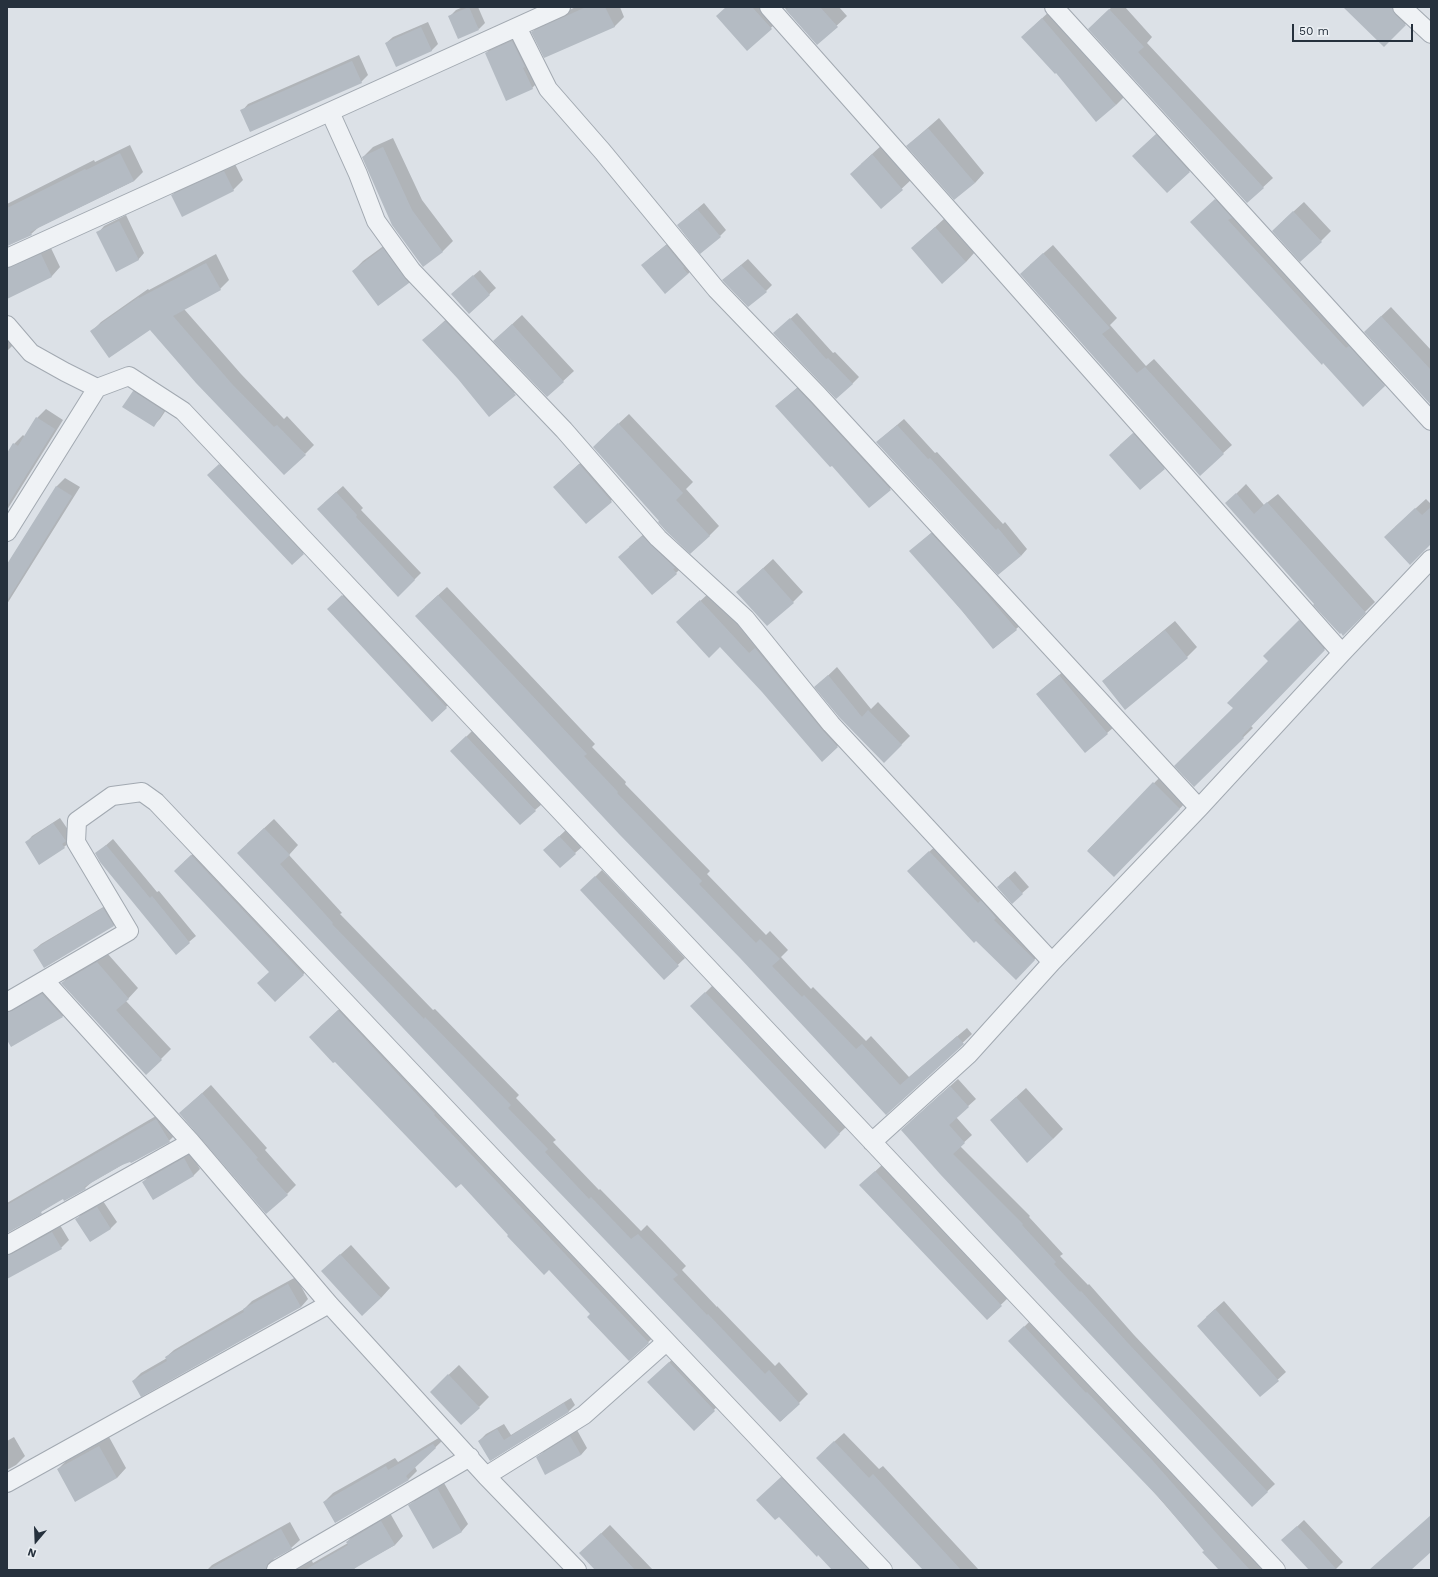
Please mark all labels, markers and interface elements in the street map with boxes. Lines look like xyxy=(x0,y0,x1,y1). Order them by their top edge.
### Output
scale bar xyxy=(1294,16,1415,42)
text: 50 m xyxy=(1299,24,1329,38)
north arrow xyxy=(16,1521,56,1561)
text: N xyxy=(26,1545,38,1560)

